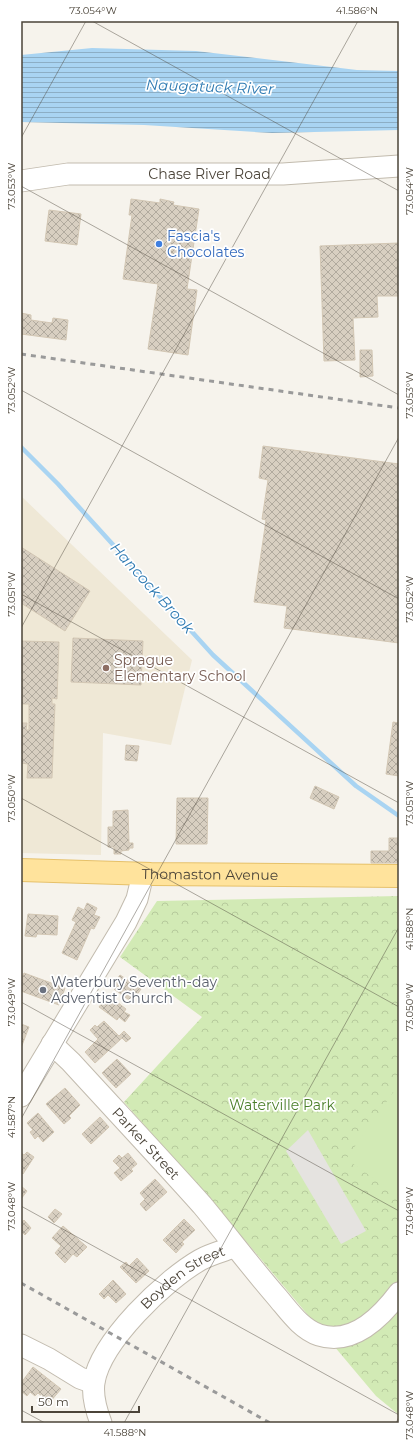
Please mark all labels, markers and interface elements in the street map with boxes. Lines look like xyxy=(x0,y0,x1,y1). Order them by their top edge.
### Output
text: 73.054°W xyxy=(69,4,117,17)
text: 41.586°N xyxy=(336,4,378,17)
water label: Naugatuck River xyxy=(146,75,275,98)
text: 73.053°W xyxy=(5,163,18,209)
street label: Chase River Road xyxy=(148,165,271,183)
text: 73.054°W xyxy=(403,167,416,215)
place label: Fascia's Chocolates xyxy=(167,227,245,261)
marker: Fascia's Chocolates xyxy=(154,239,164,249)
text: 73.052°W xyxy=(5,367,18,413)
text: 73.053°W xyxy=(403,372,416,418)
water label: Hancock Brook xyxy=(106,538,199,638)
text: 73.051°W xyxy=(5,572,18,616)
text: 73.052°W xyxy=(403,576,416,622)
place label: Sprague Elementary School xyxy=(114,651,246,685)
marker: Sprague Elementary School xyxy=(101,663,111,673)
text: 73.050°W xyxy=(5,774,18,822)
text: 73.051°W xyxy=(403,781,416,825)
street label: Thomaston Avenue xyxy=(141,865,278,884)
text: 41.588°N xyxy=(403,908,416,950)
place label: Waterbury Seventh-day Adventist Church xyxy=(51,973,217,1007)
text: 73.049°W xyxy=(5,978,18,1026)
text: 73.050°W xyxy=(403,983,416,1031)
marker: Waterbury Seventh-day Adventist Church xyxy=(38,985,48,995)
text: 41.587°N xyxy=(5,1096,18,1138)
park label: Waterville Park xyxy=(229,1096,335,1114)
street label: Parker Street xyxy=(108,1104,184,1184)
text: 73.048°W xyxy=(5,1182,18,1230)
text: 73.049°W xyxy=(403,1187,416,1235)
street label: Boyden Street xyxy=(136,1242,227,1313)
scale bar xyxy=(32,1388,139,1414)
text: 73.048°W xyxy=(403,1391,416,1439)
text: 50 m xyxy=(38,1394,69,1409)
text: 41.588°N xyxy=(104,1426,146,1439)

